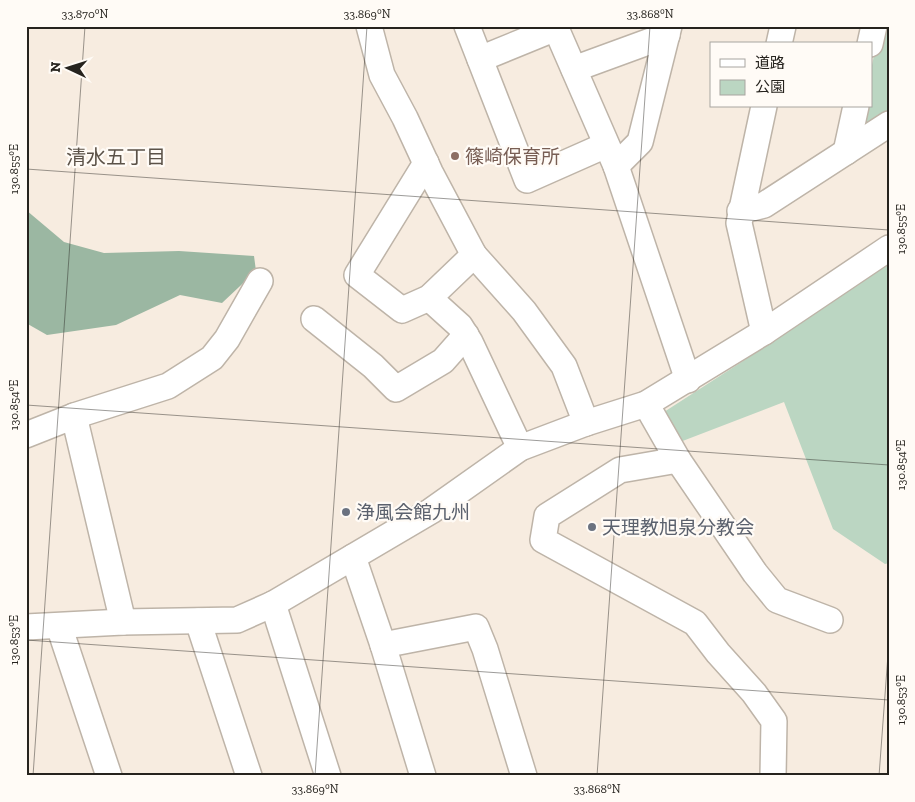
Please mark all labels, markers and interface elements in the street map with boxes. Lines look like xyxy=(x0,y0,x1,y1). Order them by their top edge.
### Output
text: 33.870°N xyxy=(62,7,109,21)
text: 33.869°N xyxy=(343,7,391,21)
text: 33.868°N xyxy=(626,7,674,21)
north arrow xyxy=(42,42,92,92)
legend xyxy=(710,42,872,108)
text: 道路 xyxy=(755,54,785,72)
text: N xyxy=(47,61,64,73)
text: 公園 xyxy=(755,78,785,96)
text: 130.855°E xyxy=(7,144,21,194)
district label: 清水五丁目 xyxy=(66,145,166,169)
place label: 篠崎保育所 xyxy=(465,145,560,168)
marker: 篠崎保育所 xyxy=(449,150,461,162)
text: 130.855°E xyxy=(894,204,908,254)
text: 130.854°E xyxy=(7,380,21,430)
text: 130.854°E xyxy=(894,440,908,490)
place label: 浄風会館九州 xyxy=(356,501,470,524)
marker: 浄風会館九州 xyxy=(340,506,352,518)
place label: 天理教旭泉分教会 xyxy=(602,516,754,539)
marker: 天理教旭泉分教会 xyxy=(586,521,598,533)
text: 130.853°E xyxy=(7,615,21,665)
text: 130.853°E xyxy=(894,675,908,725)
text: 33.869°N xyxy=(291,782,339,796)
text: 33.868°N xyxy=(573,782,621,796)

